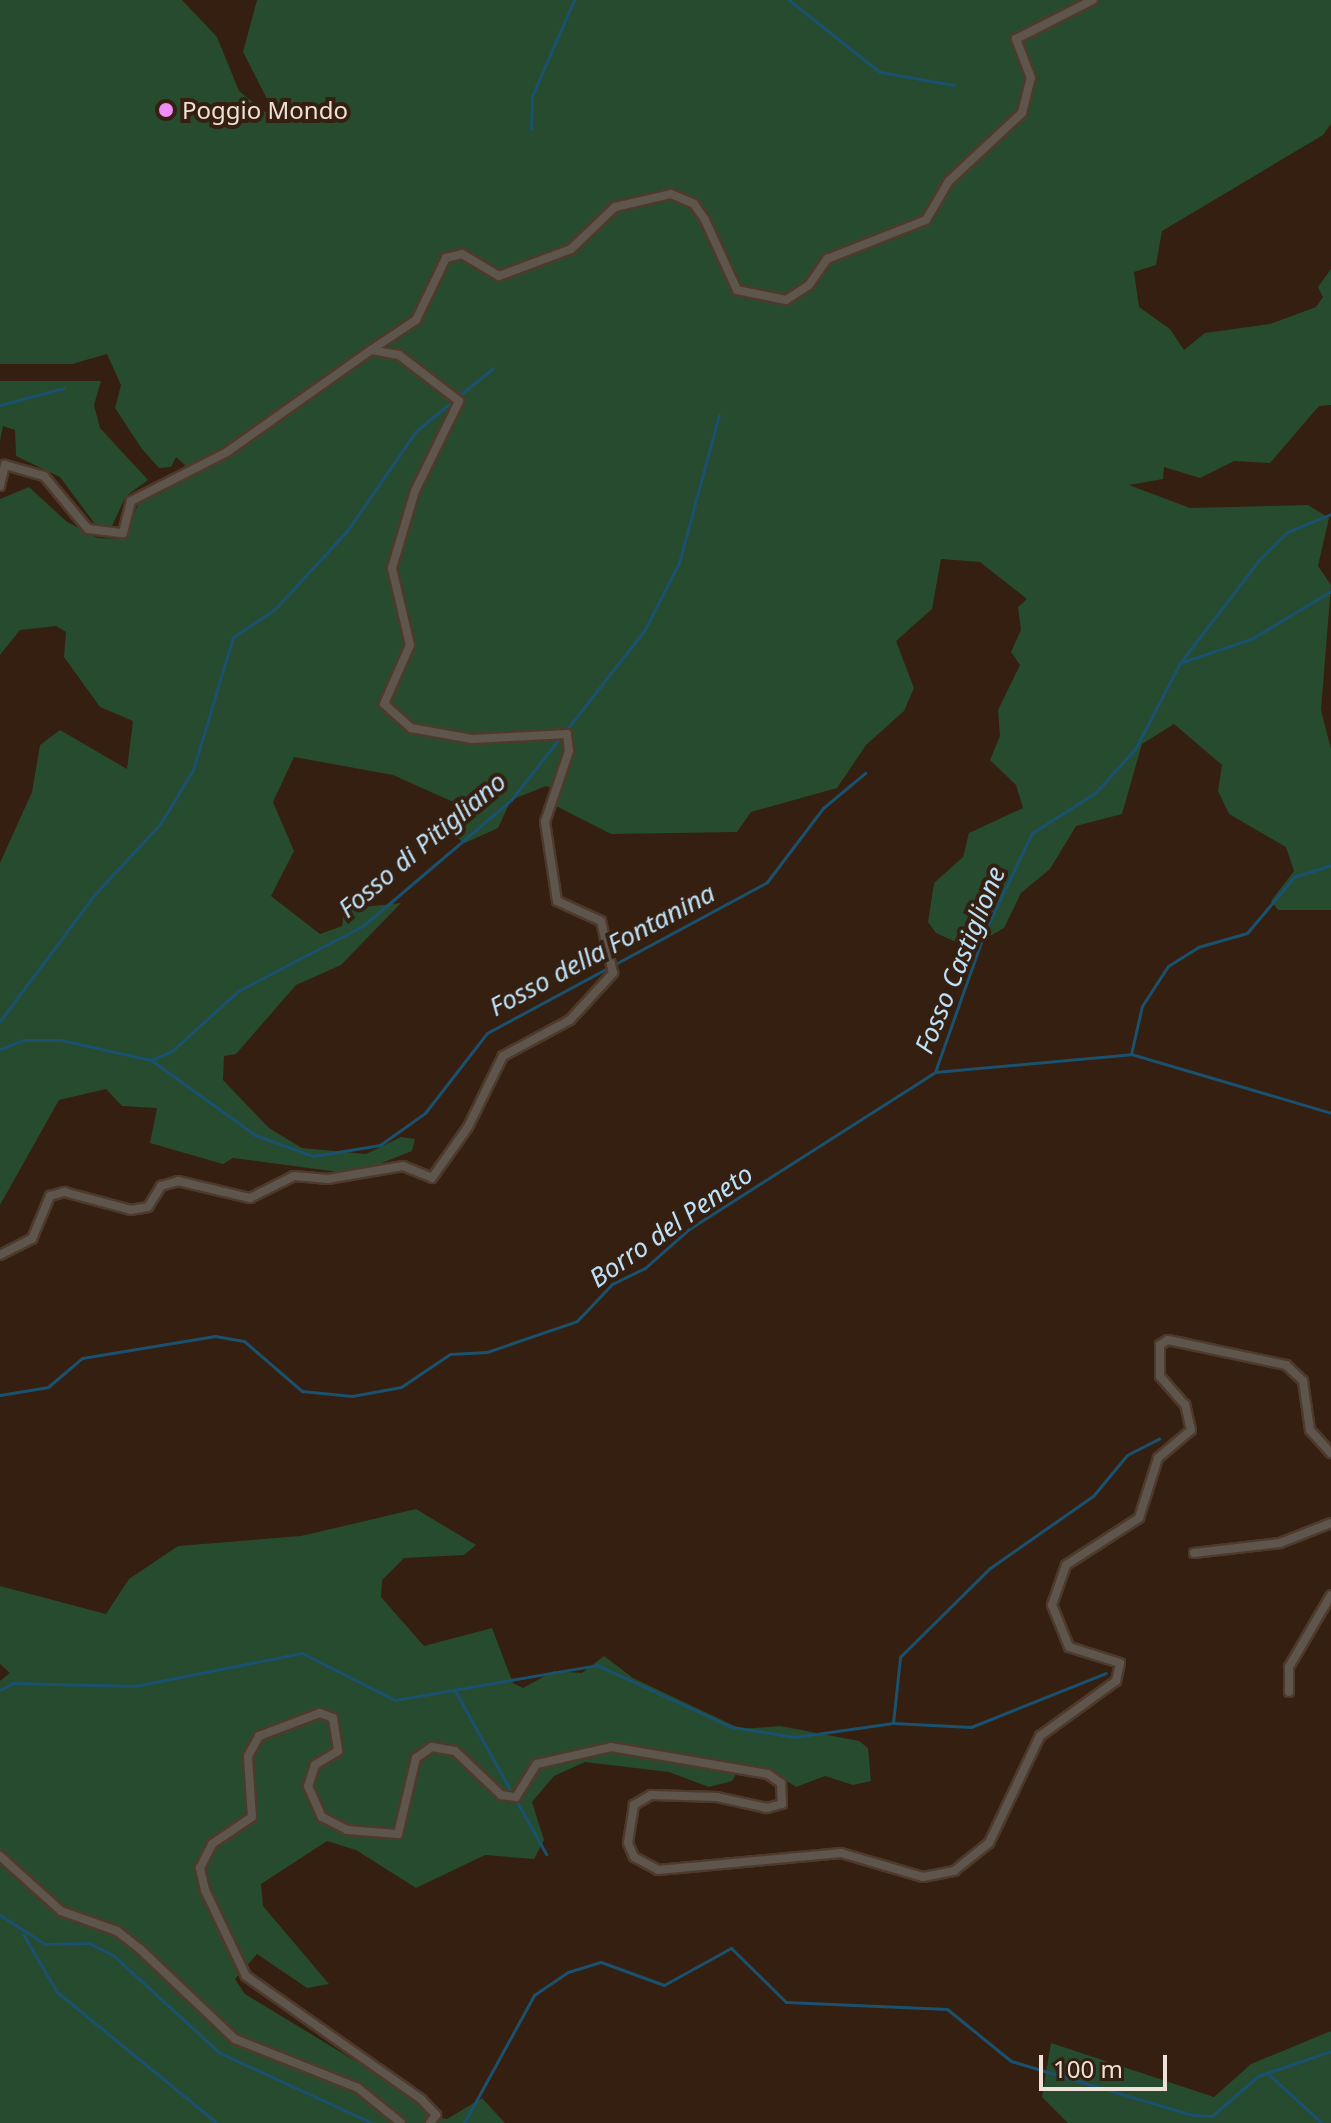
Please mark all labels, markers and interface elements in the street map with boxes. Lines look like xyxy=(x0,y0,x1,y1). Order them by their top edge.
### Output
place label: Poggio Mondo xyxy=(182,96,348,124)
marker: Poggio Mondo xyxy=(157,101,175,119)
water label: Fosso di Pitigliano xyxy=(332,766,512,924)
water label: Fosso Castiglione xyxy=(908,862,1012,1058)
water label: Fosso della Fontanina xyxy=(484,877,720,1023)
water label: Borro del Peneto xyxy=(583,1158,759,1294)
scale bar xyxy=(1043,2039,1171,2089)
text: 100 m xyxy=(1053,2052,1123,2085)

